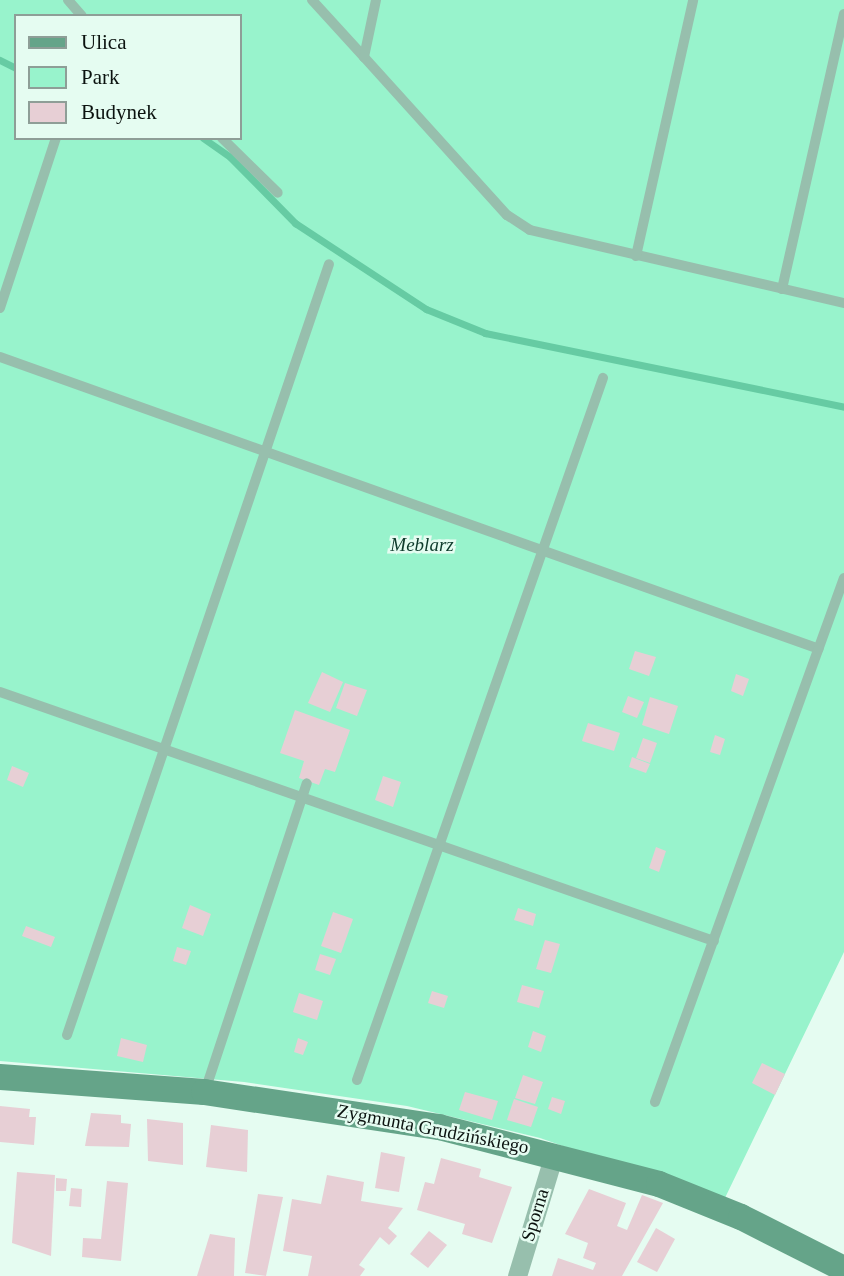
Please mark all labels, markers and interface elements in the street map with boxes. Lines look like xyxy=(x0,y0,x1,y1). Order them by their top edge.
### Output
legend xyxy=(14,14,242,140)
text: Ulica xyxy=(81,30,126,54)
text: Park xyxy=(81,65,120,89)
text: Budynek xyxy=(81,100,157,124)
park label: Meblarz xyxy=(390,534,454,556)
street label: Zygmunta Grudzińskiego xyxy=(335,1099,531,1159)
street label: Sporna xyxy=(516,1186,554,1244)

